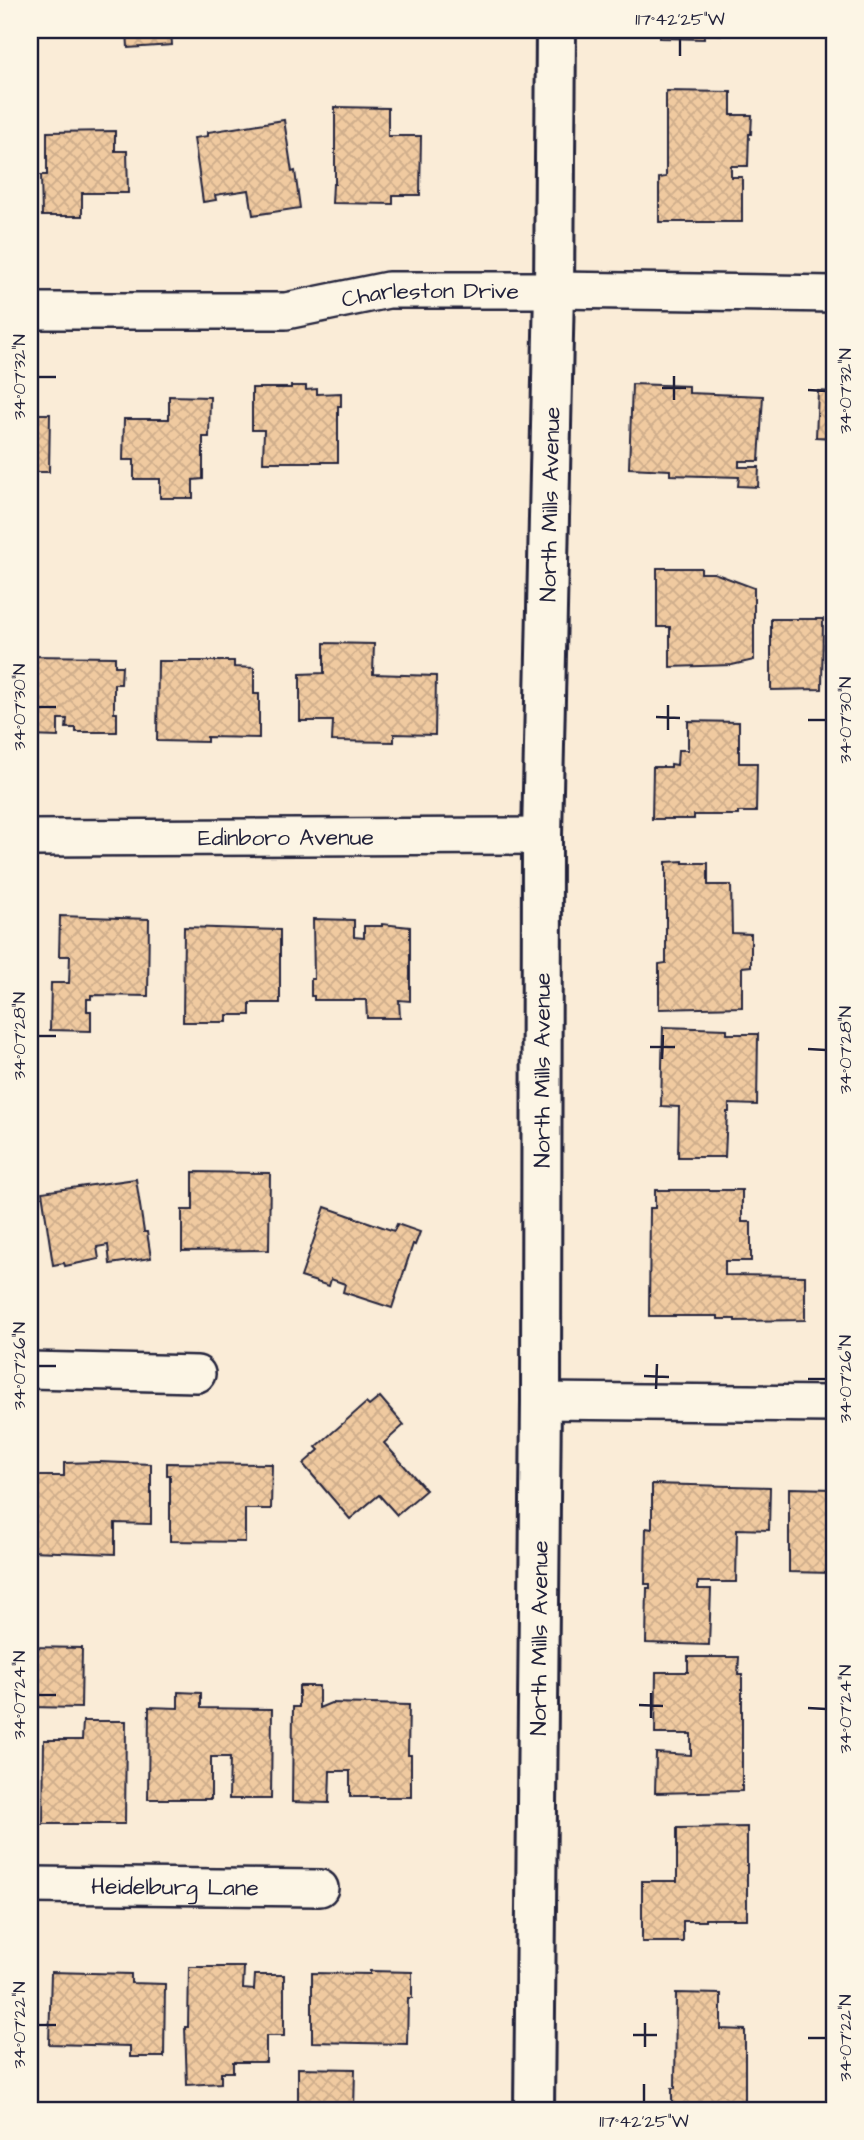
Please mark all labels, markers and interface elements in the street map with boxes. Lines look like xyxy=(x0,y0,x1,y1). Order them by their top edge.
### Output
text: 117°42'25"W xyxy=(635,7,725,32)
street label: Charleston Drive xyxy=(339,274,519,316)
text: 34°07'32"N xyxy=(7,334,32,420)
text: 34°07'32"N xyxy=(833,348,858,434)
street label: North Mills Avenue xyxy=(532,406,568,602)
text: 34°07'30"N xyxy=(7,664,32,750)
text: 34°07'30"N xyxy=(833,677,858,763)
street label: Edinboro Avenue xyxy=(198,822,374,854)
street label: North Mills Avenue xyxy=(526,972,559,1168)
text: 34°07'28"N xyxy=(7,992,32,1080)
text: 34°07'28"N xyxy=(833,1006,858,1094)
text: 34°07'26"N xyxy=(7,1322,32,1410)
text: 34°07'26"N xyxy=(833,1335,858,1423)
street label: North Mills Avenue xyxy=(523,1540,557,1736)
text: 34°07'24"N xyxy=(7,1651,32,1739)
text: 34°07'24"N xyxy=(833,1665,858,1753)
street label: Heidelburg Lane xyxy=(91,1871,259,1905)
text: 34°07'22"N xyxy=(7,1982,32,2068)
text: 34°07'22"N xyxy=(833,1995,858,2081)
text: 117°42'25"W xyxy=(599,2109,689,2134)

